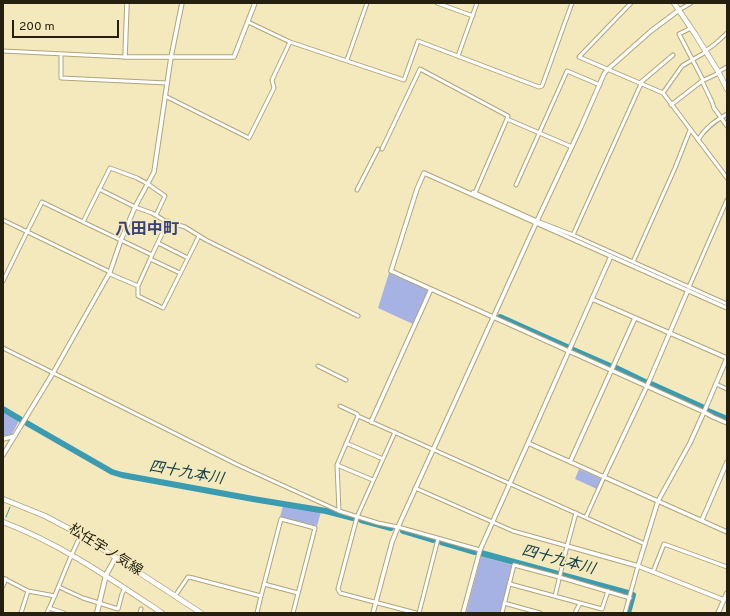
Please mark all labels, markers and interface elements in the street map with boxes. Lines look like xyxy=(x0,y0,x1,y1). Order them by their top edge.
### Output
scale bar xyxy=(14,12,121,38)
text: 200 m xyxy=(19,19,55,35)
district label: 八田中町 xyxy=(115,221,179,241)
water label: 四十九本川 xyxy=(148,459,224,489)
street label: 松任宇ノ気線 xyxy=(65,522,145,580)
water label: 四十九本川 xyxy=(519,543,597,579)

